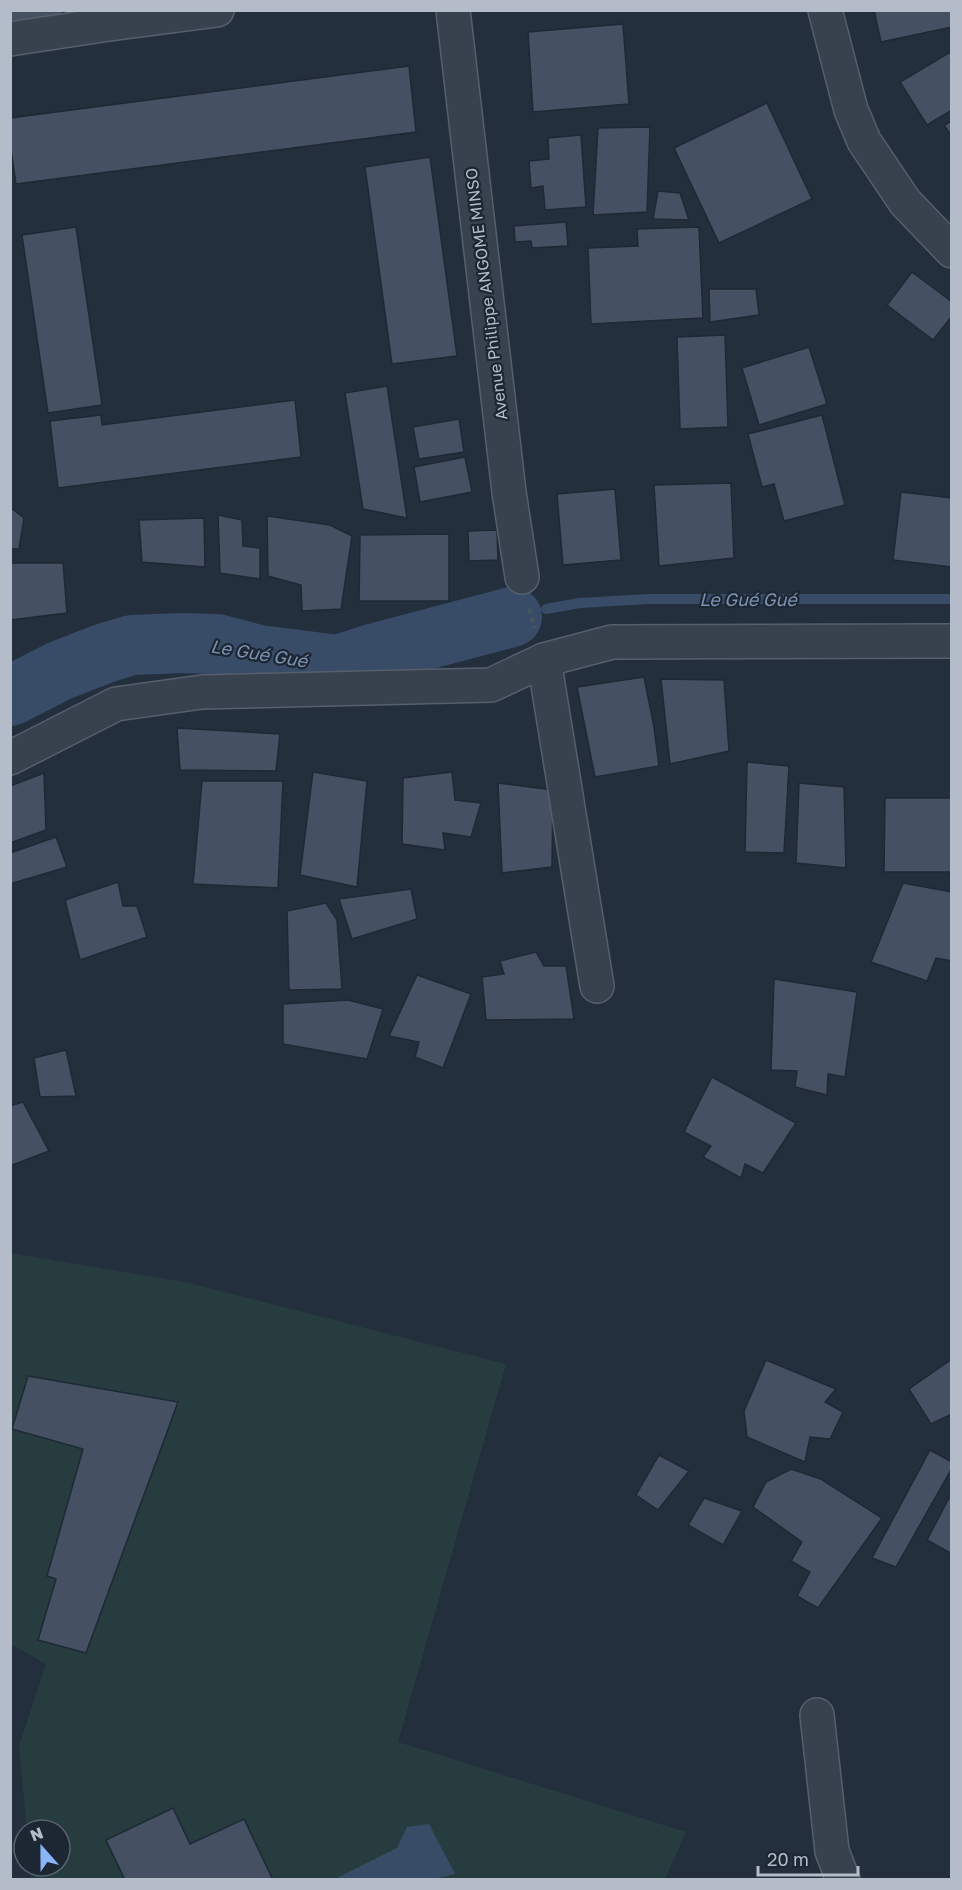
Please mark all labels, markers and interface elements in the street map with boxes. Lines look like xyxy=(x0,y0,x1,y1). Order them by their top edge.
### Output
street label: Avenue Philippe ANGOME MINSO xyxy=(461,167,511,421)
water label: Le Gué Gué xyxy=(699,588,798,610)
water label: Le Gué Gué xyxy=(209,635,310,672)
north arrow xyxy=(12,1818,72,1878)
text: N xyxy=(27,1822,46,1846)
scale bar xyxy=(758,1839,858,1877)
text: 20 m xyxy=(767,1848,809,1870)

